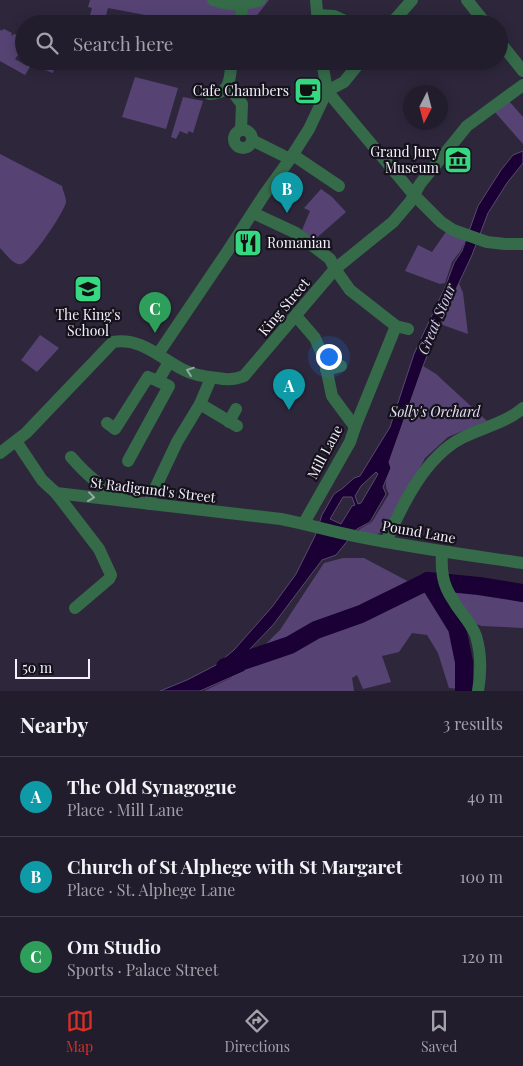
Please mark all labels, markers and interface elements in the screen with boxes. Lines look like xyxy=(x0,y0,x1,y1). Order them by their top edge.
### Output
search box xyxy=(15,15,508,70)
icon: search xyxy=(33,29,61,57)
text: Search here xyxy=(73,30,173,56)
cafe icon: Cafe Chambers xyxy=(293,76,323,106)
place label: Cafe Chambers xyxy=(193,81,289,100)
north arrow xyxy=(403,85,448,130)
place label: Grand Jury Museum xyxy=(370,142,440,177)
museum icon: Grand Jury Museum xyxy=(443,145,473,175)
pin: B xyxy=(271,172,303,213)
restaurant icon: Romanian xyxy=(233,228,263,258)
place label: Romanian xyxy=(267,233,332,252)
street label: King Street xyxy=(254,273,314,340)
school or university icon: The King's School xyxy=(73,274,103,304)
water label: Great Stour xyxy=(412,279,460,357)
pin: C xyxy=(139,292,171,333)
place label: The King's School xyxy=(55,305,121,340)
your location xyxy=(316,344,342,370)
one-way arrow xyxy=(186,367,194,377)
pin: A xyxy=(273,369,305,410)
park label: Solly's Orchard xyxy=(389,402,481,421)
street label: Mill Lane xyxy=(302,422,347,482)
street label: St Radigund's Street xyxy=(89,472,218,507)
one-way arrow xyxy=(88,491,96,502)
street label: Pound Lane xyxy=(381,516,457,547)
scale bar xyxy=(15,656,90,679)
text: 50 m xyxy=(22,658,52,677)
text: Nearby xyxy=(20,710,89,738)
text: 3 results xyxy=(443,713,503,734)
text: The Old Synagogue xyxy=(67,773,236,799)
text: A xyxy=(31,786,41,807)
text: 40 m xyxy=(467,786,503,807)
text: Place · Mill Lane xyxy=(67,799,184,820)
text: Church of St Alphege with St Margaret xyxy=(67,853,402,879)
text: B xyxy=(31,866,41,887)
text: 100 m xyxy=(460,866,503,887)
text: Place · St. Alphege Lane xyxy=(67,879,235,900)
text: Om Studio xyxy=(67,933,161,959)
text: C xyxy=(30,946,42,967)
text: 120 m xyxy=(462,946,503,967)
text: Sports · Palace Street xyxy=(67,959,218,980)
tab: Map xyxy=(66,1007,94,1056)
tab: Directions xyxy=(225,1007,290,1056)
tab: Saved xyxy=(421,1007,457,1056)

